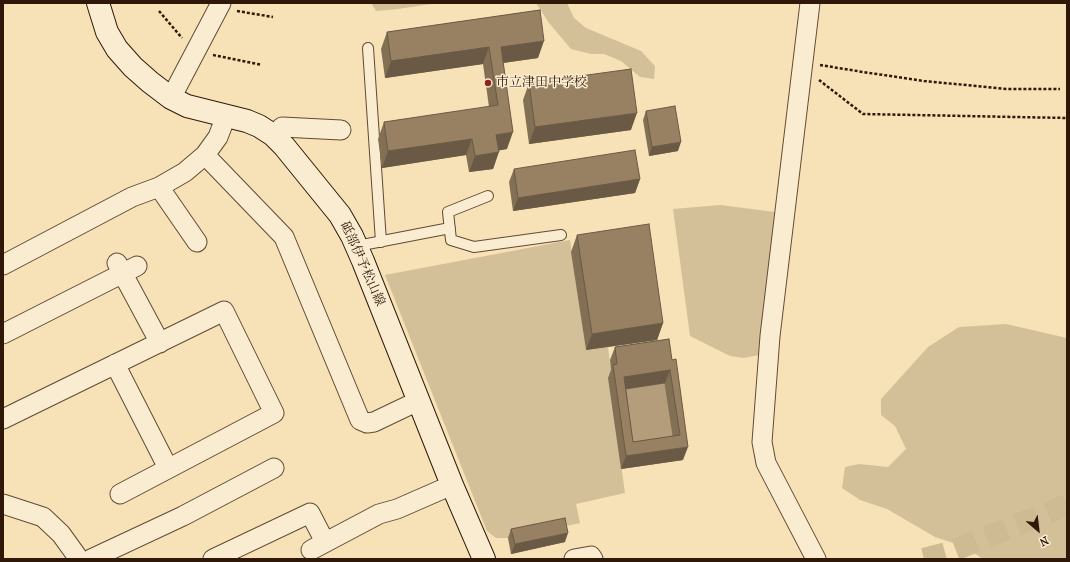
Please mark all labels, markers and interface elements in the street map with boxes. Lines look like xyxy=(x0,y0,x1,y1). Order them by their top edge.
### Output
place label: 市立津田中学校 xyxy=(496,75,587,91)
marker: 市立津田中学校 xyxy=(483,78,493,88)
street label: 砥部伊予松山線 xyxy=(336,219,388,309)
north arrow xyxy=(1018,510,1058,550)
text: N xyxy=(1037,533,1051,549)

